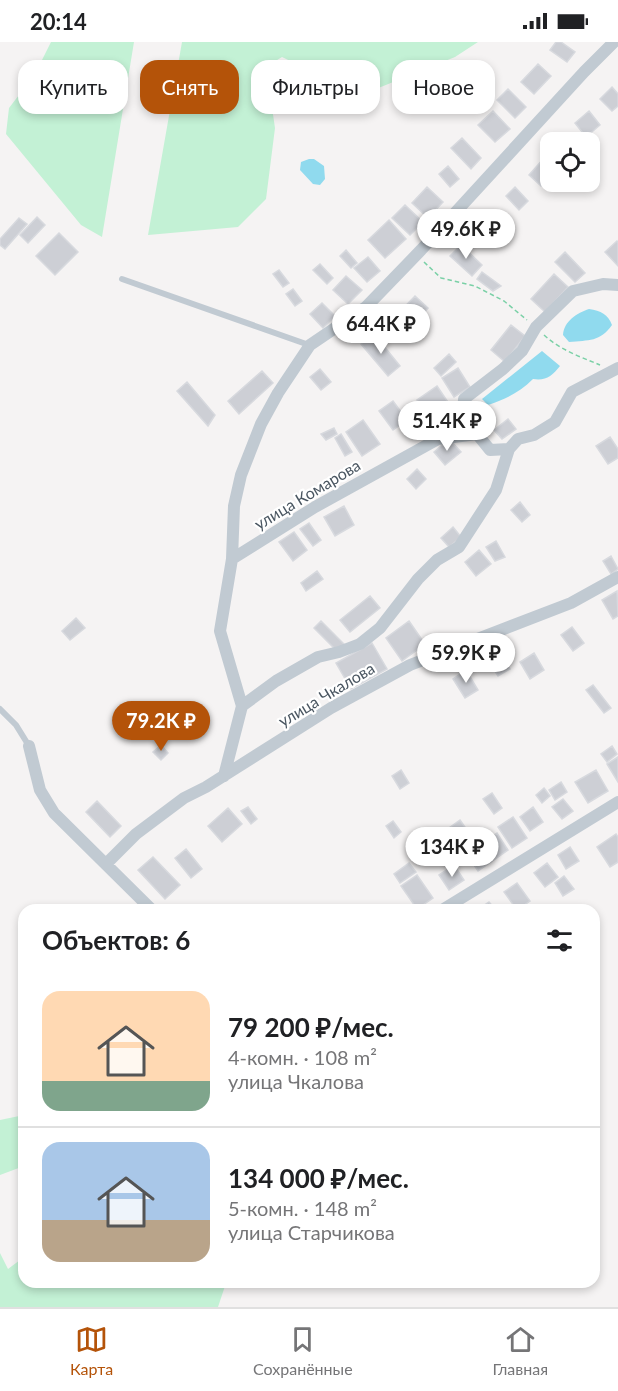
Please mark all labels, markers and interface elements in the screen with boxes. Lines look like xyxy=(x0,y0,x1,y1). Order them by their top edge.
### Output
text: 20:14 xyxy=(30,8,87,35)
chip: Купить xyxy=(18,60,128,114)
chip: Снять xyxy=(140,60,239,114)
chip: Фильтры xyxy=(251,60,380,114)
chip: Новое xyxy=(392,60,495,114)
map controls xyxy=(540,132,600,192)
button: locate xyxy=(540,132,600,192)
pin: 49.6K ₽ xyxy=(411,209,521,260)
text: 49.6K ₽ xyxy=(431,216,501,240)
pin: 64.4K ₽ xyxy=(326,304,436,355)
text: 64.4K ₽ xyxy=(346,311,416,335)
pin: 51.4K ₽ xyxy=(392,401,502,452)
text: 51.4K ₽ xyxy=(412,408,482,432)
street label: улица Комарова xyxy=(251,455,363,533)
pin: 59.9K ₽ xyxy=(411,633,521,684)
text: 59.9K ₽ xyxy=(431,640,501,664)
street label: улица Чкалова xyxy=(274,658,378,730)
pin: 79.2K ₽ xyxy=(106,701,216,752)
text: 79.2K ₽ xyxy=(126,708,196,732)
pin: 134K ₽ xyxy=(403,827,501,878)
text: 134K ₽ xyxy=(419,834,485,858)
text: Объектов: 6 xyxy=(42,924,190,956)
icon: filters xyxy=(543,924,576,957)
text: 79 200 ₽/мес. xyxy=(228,1011,394,1043)
icon: home xyxy=(90,1015,162,1087)
text: 4-комн. · 108 m² xyxy=(228,1045,377,1069)
text: улица Чкалова xyxy=(228,1069,364,1093)
text: 134 000 ₽/мес. xyxy=(228,1162,409,1194)
icon: home xyxy=(90,1166,162,1238)
text: 5-комн. · 148 m² xyxy=(228,1196,377,1220)
text: улица Старчикова xyxy=(228,1220,395,1244)
tab: Карта xyxy=(70,1323,113,1378)
tab: Сохранённые xyxy=(253,1323,353,1378)
tab: Главная xyxy=(492,1323,548,1378)

